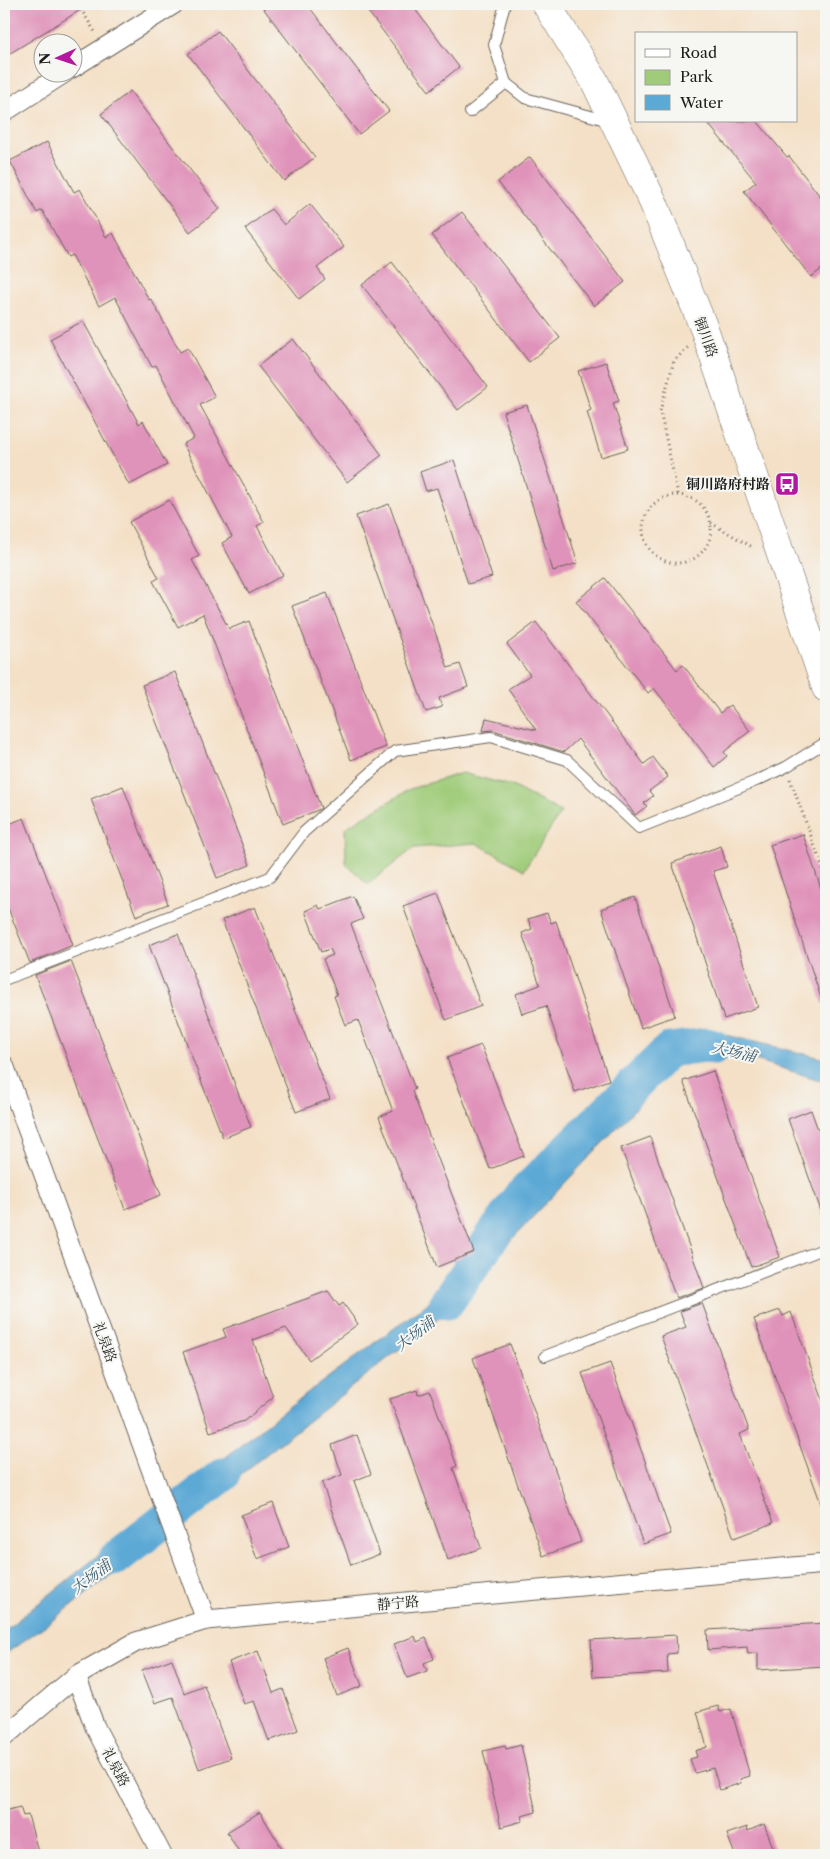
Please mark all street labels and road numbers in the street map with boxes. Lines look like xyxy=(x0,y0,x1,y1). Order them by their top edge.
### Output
street label: 铜川路 xyxy=(690,314,722,360)
street label: 礼泉路 xyxy=(89,1319,121,1365)
street label: 静宁路 xyxy=(376,1592,420,1614)
street label: 礼泉路 xyxy=(98,1744,134,1790)

